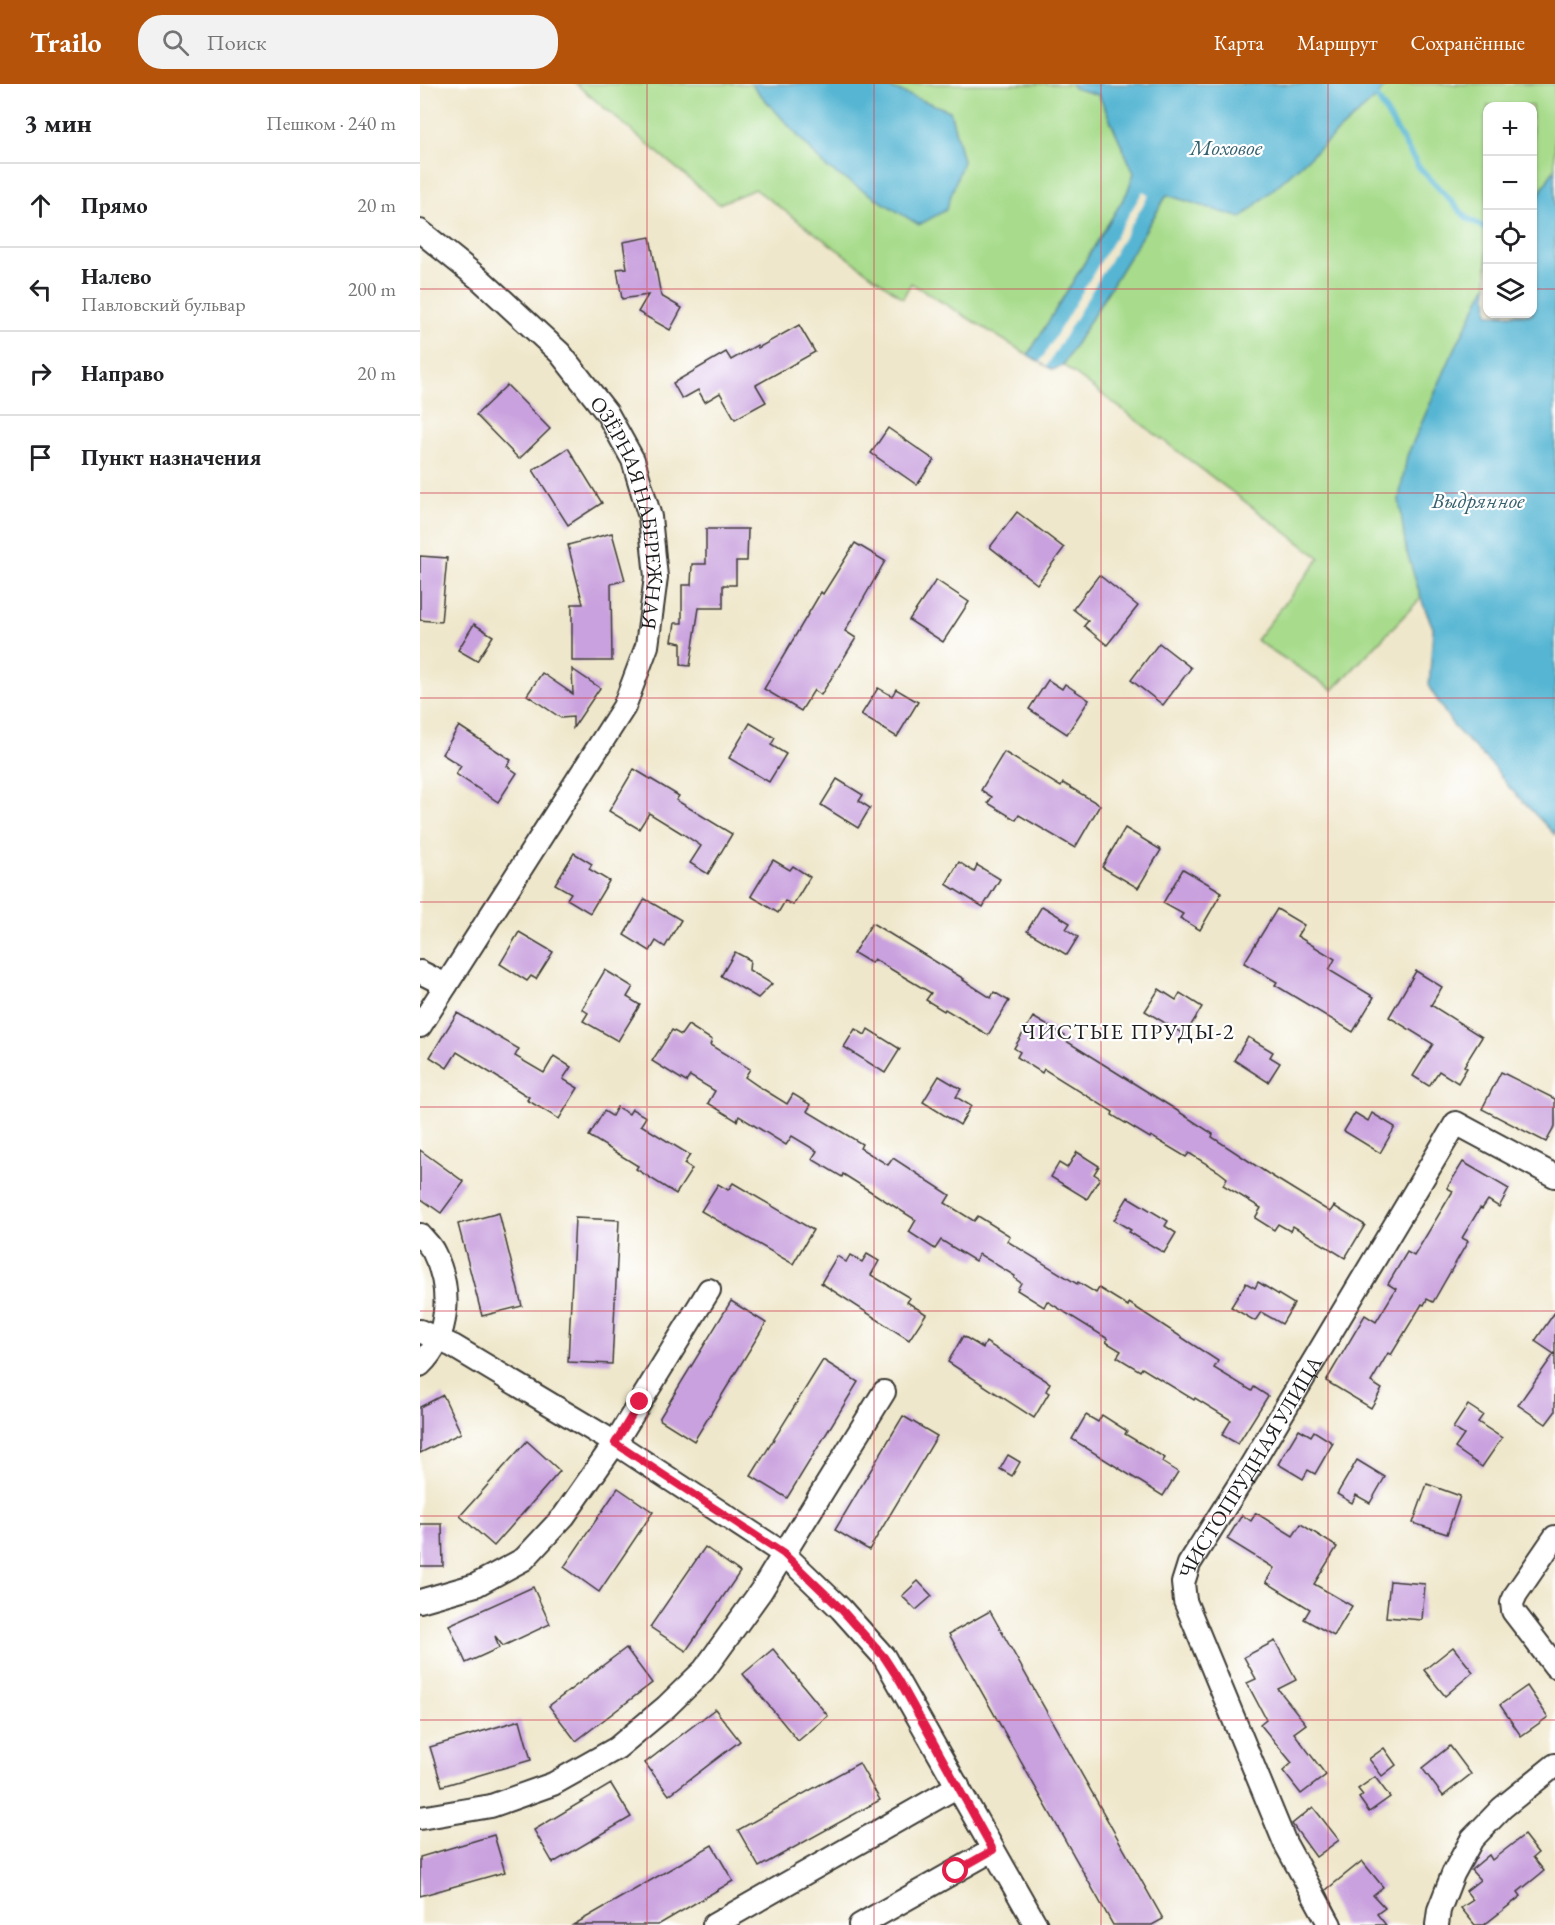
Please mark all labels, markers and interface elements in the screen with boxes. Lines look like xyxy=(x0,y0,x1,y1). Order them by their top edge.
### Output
search box xyxy=(138,15,558,69)
text: Trailo xyxy=(30,24,102,60)
icon: search xyxy=(159,26,192,59)
text: Поиск xyxy=(207,28,266,57)
text: Карта xyxy=(1214,29,1264,56)
text: Маршрут xyxy=(1297,29,1378,56)
text: Сохранённые xyxy=(1411,29,1525,56)
map controls xyxy=(1483,102,1537,318)
button: + xyxy=(1483,102,1537,156)
text: 3 мин xyxy=(24,106,92,140)
text: Пешком · 240 m xyxy=(266,110,396,136)
water label: Моховое xyxy=(1188,133,1263,162)
button: − xyxy=(1483,156,1537,210)
icon: ahead xyxy=(24,189,57,222)
text: Прямо xyxy=(81,191,148,220)
text: 20 m xyxy=(357,192,396,218)
button: locate xyxy=(1483,210,1537,264)
text: Налево xyxy=(81,262,151,291)
button: layers xyxy=(1483,264,1537,318)
icon: left xyxy=(24,273,57,306)
text: 200 m xyxy=(348,276,396,302)
text: Павловский бульвар xyxy=(81,291,246,317)
icon: right xyxy=(24,357,57,390)
text: Направо xyxy=(81,359,164,388)
text: 20 m xyxy=(357,360,396,386)
street label: ОЗЁРНАЯ НАБЕРЕЖНАЯ xyxy=(585,390,670,632)
icon: arrive xyxy=(24,441,57,474)
text: Пункт назначения xyxy=(81,443,261,472)
water label: Выдрянное xyxy=(1430,486,1525,515)
district label: ЧИСТЫЕ ПРУДЫ-2 xyxy=(1021,1017,1235,1046)
street label: ЧИСТОПРУДНАЯ УЛИЦА xyxy=(1172,1350,1328,1581)
route end xyxy=(626,1388,652,1414)
route start xyxy=(942,1857,968,1883)

